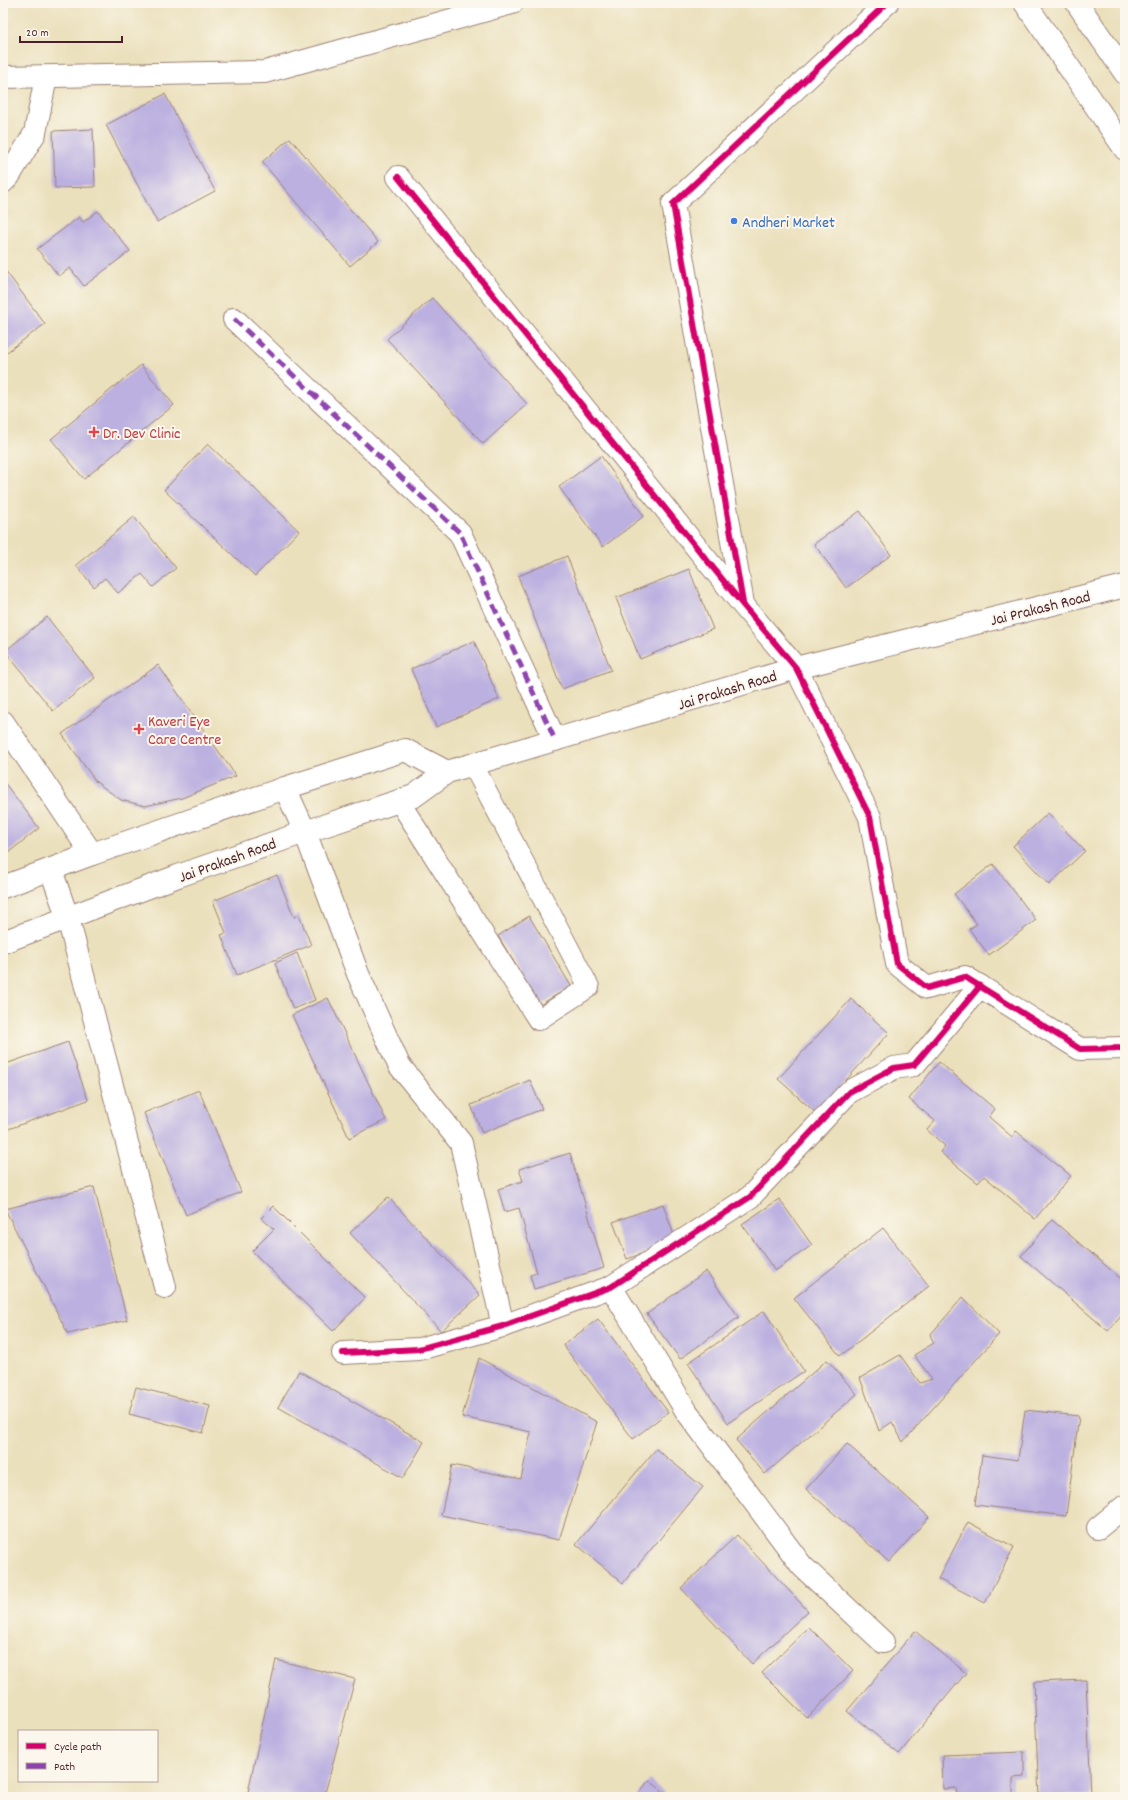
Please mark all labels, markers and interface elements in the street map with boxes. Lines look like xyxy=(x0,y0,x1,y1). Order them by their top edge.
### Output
scale bar xyxy=(20,18,122,44)
text: 20 m xyxy=(26,25,49,42)
place label: Andheri Market xyxy=(742,212,835,235)
marker: Andheri Market xyxy=(729,216,739,226)
place label: Dr. Dev Clinic xyxy=(103,423,181,446)
marker: Dr. Dev Clinic xyxy=(88,426,100,438)
street label: Jai Prakash Road xyxy=(988,586,1093,633)
street label: Jai Prakash Road xyxy=(675,665,780,717)
place label: Kaveri Eye Care Centre xyxy=(148,711,221,752)
marker: Kaveri Eye Care Centre xyxy=(133,723,145,735)
street label: Jai Prakash Road xyxy=(176,833,280,890)
legend xyxy=(18,1730,158,1782)
text: Cycle path xyxy=(54,1739,102,1756)
text: Path xyxy=(54,1759,75,1776)

